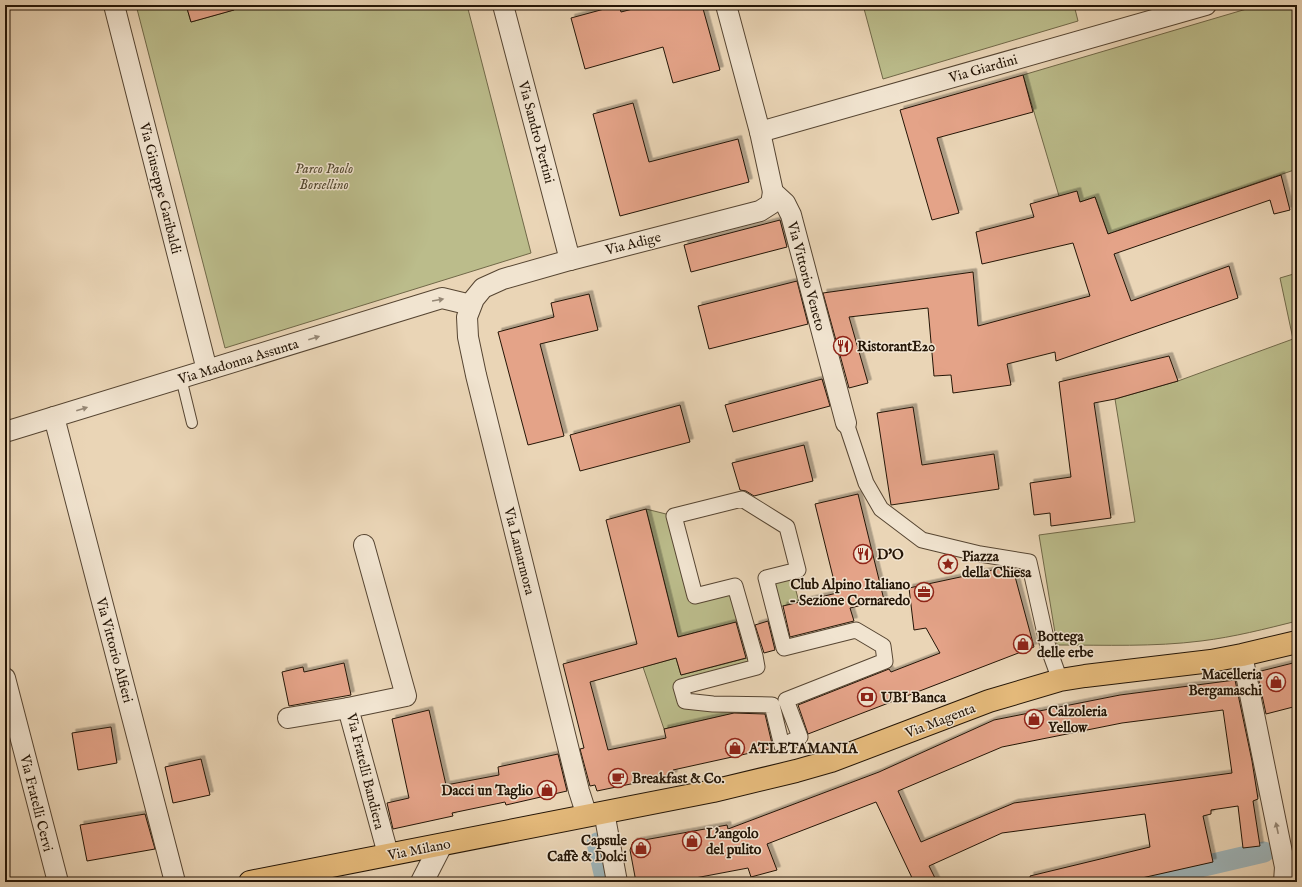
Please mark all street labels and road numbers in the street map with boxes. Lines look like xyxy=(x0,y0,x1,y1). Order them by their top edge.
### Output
street label: Via Giardini xyxy=(946,51,1020,88)
street label: Via Sandro Pertini xyxy=(513,78,558,186)
street label: Via Giuseppe Garibaldi xyxy=(135,120,185,256)
street label: Via Vittorio Veneto xyxy=(783,219,829,333)
street label: Via Adige xyxy=(603,228,663,260)
street label: Via Madonna Assunta xyxy=(175,335,302,389)
street label: Via Lamarmora xyxy=(499,505,539,598)
street label: Via Vittorio Alfieri xyxy=(91,595,137,705)
street label: Via Magenta xyxy=(902,699,979,743)
street label: Via Fratelli Bandiera xyxy=(342,710,388,832)
street label: Via Fratelli Cervi xyxy=(15,752,57,854)
street label: Via Milano xyxy=(385,835,453,865)

